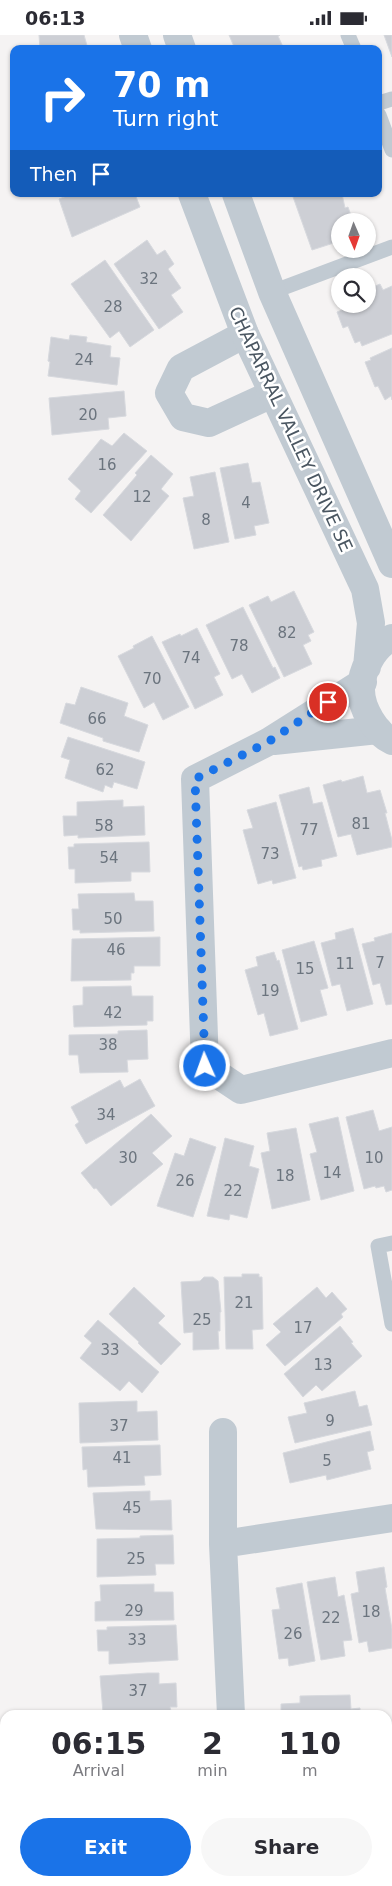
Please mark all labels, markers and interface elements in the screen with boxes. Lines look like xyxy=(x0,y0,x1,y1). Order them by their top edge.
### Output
text: 06:13 xyxy=(25,7,85,29)
icon: right xyxy=(30,65,95,130)
text: 70 m xyxy=(113,65,210,105)
text: Turn right xyxy=(113,106,218,131)
icon: arrive xyxy=(87,160,115,188)
text: Then xyxy=(30,163,77,185)
north arrow xyxy=(331,213,376,257)
map controls xyxy=(331,213,376,313)
button: search xyxy=(331,268,376,313)
house number: 32 xyxy=(139,270,159,288)
house number: 28 xyxy=(103,298,123,316)
street label: CHAPARRAL VALLEY DRIVE SE xyxy=(225,303,357,555)
house number: 24 xyxy=(74,351,94,369)
house number: 20 xyxy=(78,406,98,424)
house number: 16 xyxy=(97,456,117,474)
house number: 12 xyxy=(132,488,152,506)
house number: 4 xyxy=(241,494,251,512)
house number: 8 xyxy=(201,511,211,529)
house number: 82 xyxy=(277,624,297,642)
house number: 78 xyxy=(229,637,249,655)
house number: 74 xyxy=(181,649,201,667)
house number: 70 xyxy=(142,670,162,688)
pin xyxy=(307,681,349,723)
icon: arrive xyxy=(314,688,342,716)
house number: 66 xyxy=(87,710,107,728)
house number: 62 xyxy=(95,761,115,779)
house number: 81 xyxy=(351,815,371,833)
house number: 58 xyxy=(94,817,114,835)
house number: 77 xyxy=(299,821,319,839)
house number: 73 xyxy=(260,845,280,863)
house number: 54 xyxy=(99,849,119,867)
house number: 50 xyxy=(103,910,123,928)
house number: 46 xyxy=(106,941,126,959)
house number: 7 xyxy=(375,954,385,972)
house number: 11 xyxy=(335,955,355,973)
house number: 15 xyxy=(295,960,315,978)
house number: 19 xyxy=(260,982,280,1000)
house number: 42 xyxy=(103,1004,123,1022)
house number: 38 xyxy=(98,1036,118,1054)
position arrow xyxy=(178,1039,230,1091)
house number: 34 xyxy=(96,1106,116,1124)
house number: 30 xyxy=(118,1149,138,1167)
house number: 10 xyxy=(364,1149,384,1167)
house number: 14 xyxy=(322,1164,342,1182)
house number: 18 xyxy=(275,1167,295,1185)
house number: 26 xyxy=(175,1172,195,1190)
house number: 22 xyxy=(223,1182,243,1200)
house number: 21 xyxy=(234,1294,254,1312)
house number: 25 xyxy=(192,1311,212,1329)
house number: 17 xyxy=(293,1319,313,1337)
house number: 33 xyxy=(100,1341,120,1359)
house number: 13 xyxy=(313,1356,333,1374)
house number: 9 xyxy=(325,1412,335,1430)
house number: 37 xyxy=(109,1417,129,1435)
house number: 41 xyxy=(112,1449,132,1467)
house number: 5 xyxy=(322,1452,332,1470)
house number: 45 xyxy=(122,1499,142,1517)
house number: 25 xyxy=(126,1550,146,1568)
house number: 29 xyxy=(124,1602,144,1620)
house number: 18 xyxy=(361,1603,381,1621)
house number: 22 xyxy=(321,1609,341,1627)
house number: 26 xyxy=(283,1625,303,1643)
house number: 33 xyxy=(127,1631,147,1649)
house number: 37 xyxy=(128,1682,148,1700)
text: 06:15 xyxy=(51,1726,146,1761)
text: 2 xyxy=(202,1726,223,1761)
text: 110 xyxy=(278,1726,341,1761)
text: Arrival xyxy=(73,1761,125,1780)
text: min xyxy=(197,1761,228,1780)
text: m xyxy=(302,1761,318,1780)
button: Exit xyxy=(20,1818,191,1876)
button: Share xyxy=(201,1818,372,1876)

